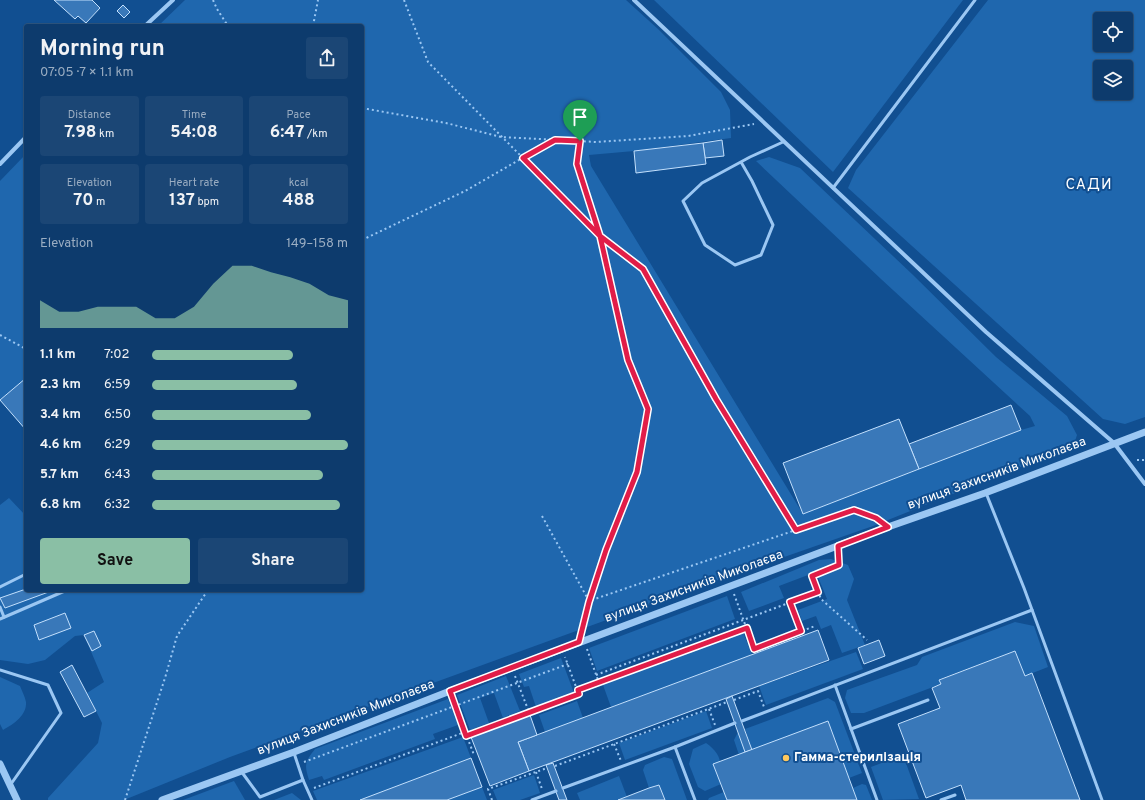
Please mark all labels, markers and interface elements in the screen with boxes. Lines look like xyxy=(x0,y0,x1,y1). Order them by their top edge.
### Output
map controls xyxy=(1093,12,1133,100)
button: locate xyxy=(1093,12,1133,52)
text: Morning run xyxy=(40,36,165,63)
button: share xyxy=(306,37,348,79)
button: layers xyxy=(1093,60,1133,100)
text: 07:05 · 7 × 1.1 km xyxy=(40,65,134,81)
pin xyxy=(563,100,597,141)
icon: arrive xyxy=(569,106,591,128)
text: Distance xyxy=(68,108,111,122)
text: Time xyxy=(182,108,206,122)
text: Pace xyxy=(287,108,311,122)
text: 7.98 xyxy=(64,122,97,144)
text: 54:08 xyxy=(170,122,218,144)
text: 6:47 xyxy=(270,122,304,144)
text: km xyxy=(97,127,114,141)
text: /km xyxy=(304,127,328,141)
text: Elevation xyxy=(67,176,112,190)
text: Heart rate xyxy=(169,176,219,190)
text: kcal xyxy=(289,176,308,190)
district label: САДИ xyxy=(1065,176,1113,195)
text: 70 xyxy=(73,190,94,212)
text: 137 xyxy=(169,190,195,212)
text: 488 xyxy=(283,190,315,212)
text: m xyxy=(94,195,105,209)
text: bpm xyxy=(195,195,219,209)
text: Elevation xyxy=(40,236,93,252)
text: 149–158 m xyxy=(286,236,348,252)
text: 1.1 km xyxy=(40,347,76,363)
text: 7:02 xyxy=(104,347,130,363)
text: 2.3 km xyxy=(40,377,81,393)
text: 6:59 xyxy=(104,377,130,393)
text: 3.4 km xyxy=(40,407,81,423)
text: 6:50 xyxy=(104,407,131,423)
street label: вулиця Захисників Миколаєва xyxy=(906,434,1088,514)
text: 4.6 km xyxy=(40,437,81,453)
text: 6:29 xyxy=(104,437,130,453)
text: 5.7 km xyxy=(40,467,79,483)
text: 6:43 xyxy=(104,467,131,483)
text: 6.8 km xyxy=(40,497,81,513)
text: 6:32 xyxy=(104,497,130,513)
button: Save xyxy=(40,538,190,584)
button: Share xyxy=(198,538,348,584)
street label: вулиця Захисників Миколаєва xyxy=(603,547,785,627)
street label: вулиця Захисників Миколаєва xyxy=(255,677,437,759)
place label: Гамма-стерилізація xyxy=(794,750,921,766)
marker: Гамма-стерилізація xyxy=(781,753,791,763)

